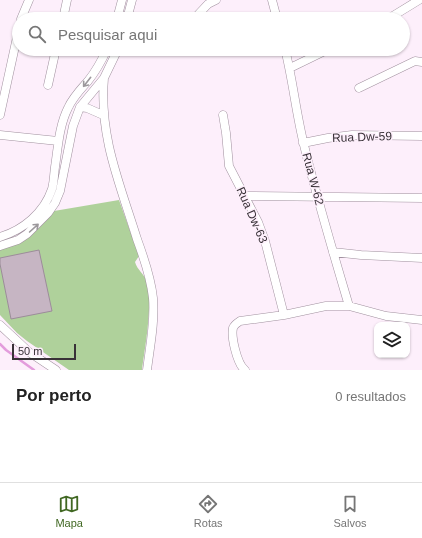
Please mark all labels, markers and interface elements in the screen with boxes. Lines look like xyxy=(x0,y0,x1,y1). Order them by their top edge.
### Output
search box xyxy=(12,12,410,56)
icon: search xyxy=(26,23,48,45)
text: Pesquisar aqui xyxy=(58,26,157,43)
one-way arrow xyxy=(82,76,91,87)
street label: Rua Dw-59 xyxy=(332,129,393,145)
street label: Rua W-62 xyxy=(299,151,327,207)
street label: Rua Dw-63 xyxy=(233,185,271,246)
one-way arrow xyxy=(29,223,39,233)
map controls xyxy=(374,322,410,358)
button: layers xyxy=(374,322,410,358)
scale bar xyxy=(12,342,76,361)
text: 50 m xyxy=(18,345,42,357)
text: Por perto xyxy=(16,386,92,405)
text: 0 resultados xyxy=(335,389,406,404)
tab: Mapa xyxy=(55,493,83,529)
tab: Rotas xyxy=(194,493,223,529)
tab: Salvos xyxy=(334,493,367,529)

